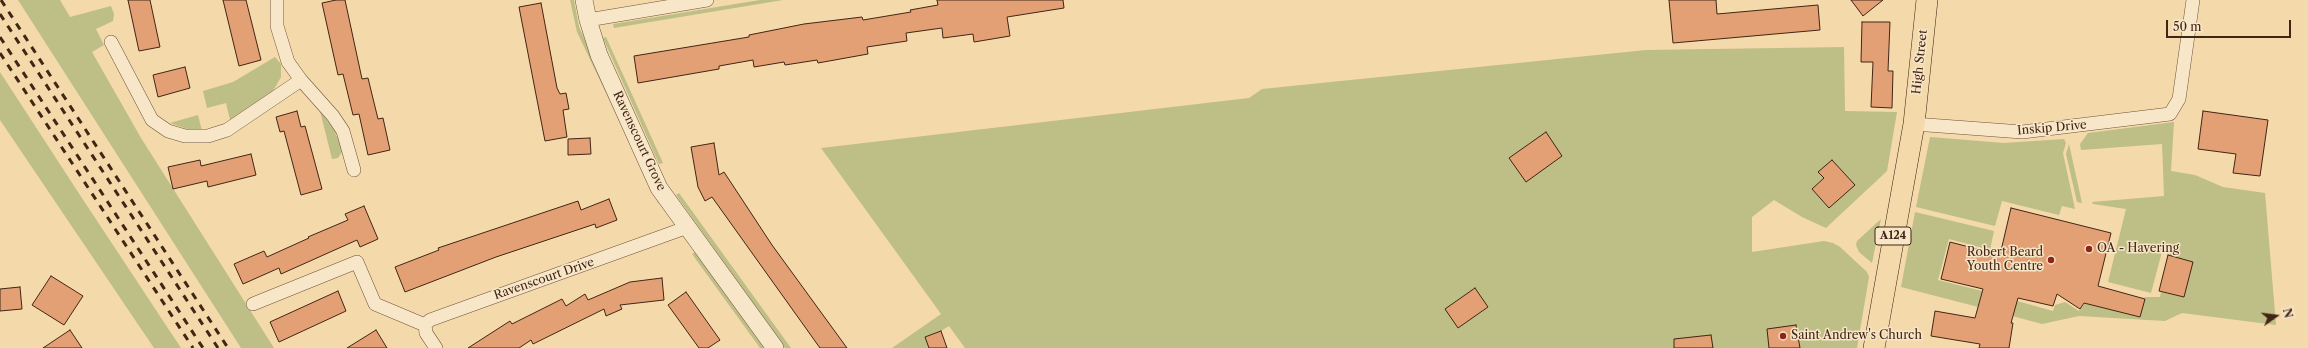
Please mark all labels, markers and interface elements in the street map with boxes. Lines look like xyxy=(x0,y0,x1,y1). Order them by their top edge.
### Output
scale bar xyxy=(2168,12,2293,38)
text: 50 m xyxy=(2173,19,2202,34)
street label: High Street xyxy=(1909,29,1931,95)
street label: Ravenscourt Grove xyxy=(610,89,668,193)
street label: Inskip Drive xyxy=(2017,118,2087,138)
road number: A124 xyxy=(1875,227,1911,245)
place label: OA - Havering xyxy=(2097,242,2179,256)
marker: OA - Havering xyxy=(2084,244,2094,254)
place label: Robert Beard Youth Centre xyxy=(1967,246,2043,274)
street label: Ravenscourt Drive xyxy=(492,255,596,303)
marker: Robert Beard Youth Centre xyxy=(2046,255,2056,265)
north arrow xyxy=(2256,296,2296,336)
text: N xyxy=(2280,307,2296,319)
place label: Saint Andrew's Church xyxy=(1791,329,1922,343)
marker: Saint Andrew's Church xyxy=(1778,331,1788,341)

